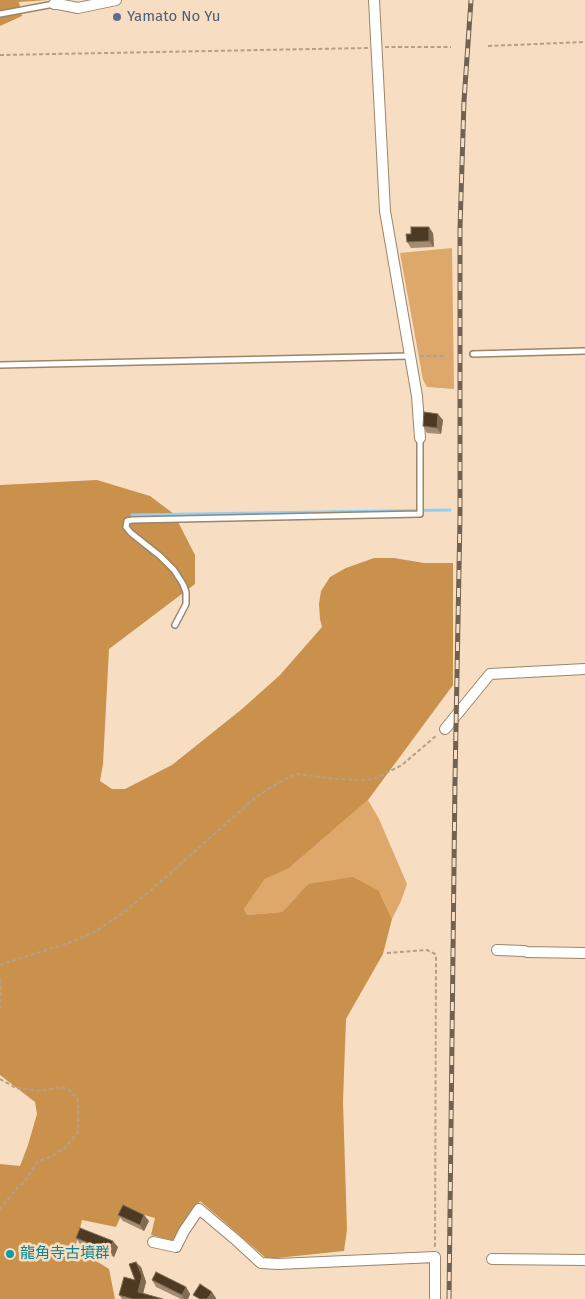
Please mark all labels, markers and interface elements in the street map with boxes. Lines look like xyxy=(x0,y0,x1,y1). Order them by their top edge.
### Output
place label: Yamato No Yu xyxy=(127,8,220,26)
marker: Yamato No Yu xyxy=(111,11,123,23)
place label: 龍角寺古墳群 xyxy=(20,1245,110,1263)
marker: 龍角寺古墳群 xyxy=(4,1248,16,1260)

